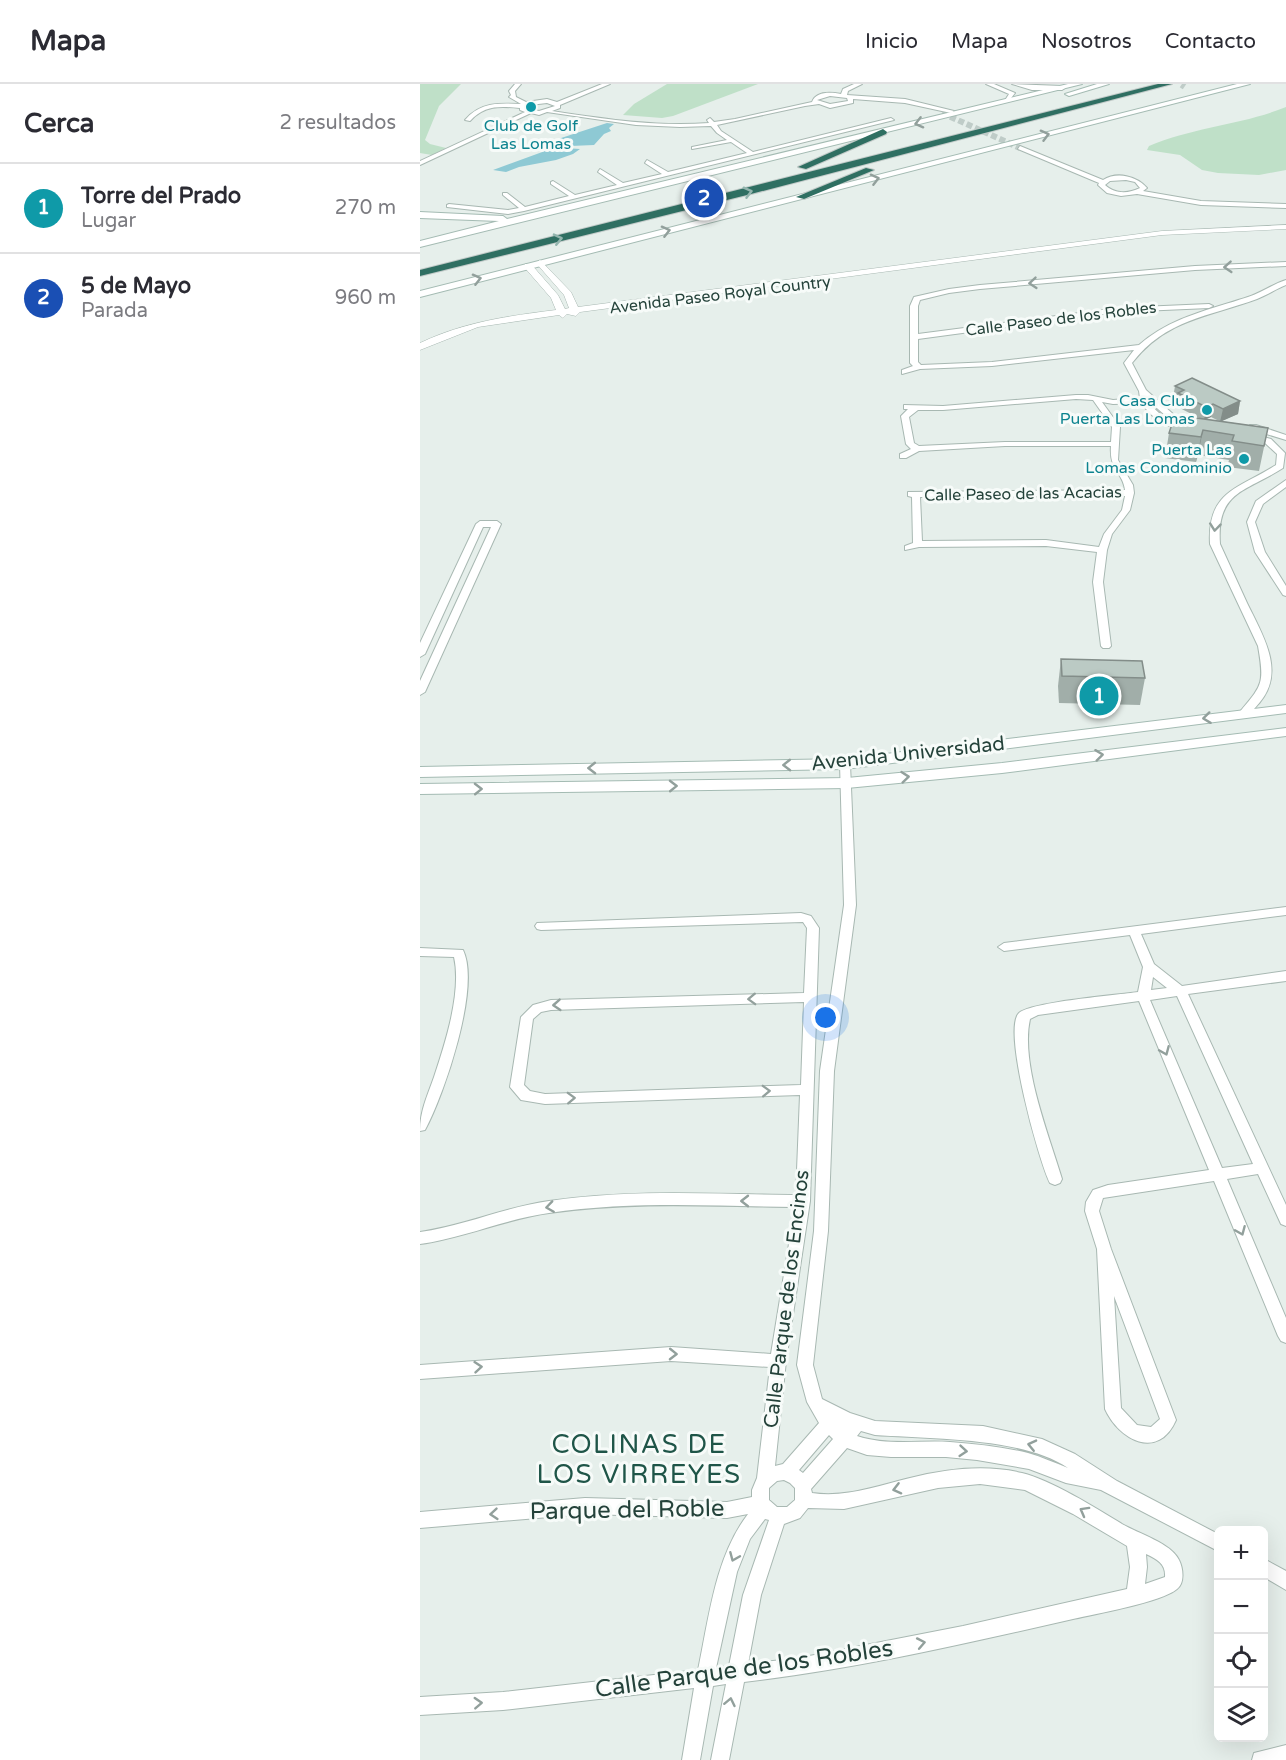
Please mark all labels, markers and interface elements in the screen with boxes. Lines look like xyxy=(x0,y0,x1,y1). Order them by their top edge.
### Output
text: Mapa xyxy=(30,24,106,58)
text: Inicio xyxy=(865,29,918,54)
text: Mapa xyxy=(951,29,1008,54)
text: Nosotros xyxy=(1041,29,1132,54)
text: Contacto xyxy=(1165,29,1256,54)
marker: Club de Golf Las Lomas xyxy=(524,100,538,114)
text: Cerca xyxy=(24,108,94,139)
text: 2 resultados xyxy=(280,111,396,135)
one-way arrow xyxy=(914,115,924,128)
place label: Club de Golf Las Lomas xyxy=(484,116,579,154)
one-way arrow xyxy=(1040,130,1050,143)
one-way arrow xyxy=(870,174,880,187)
pin: 2 xyxy=(684,176,724,220)
text: Torre del Prado xyxy=(81,183,241,209)
one-way arrow xyxy=(743,187,753,200)
text: 1 xyxy=(37,196,50,220)
text: 270 m xyxy=(335,196,396,220)
text: Lugar xyxy=(81,209,136,233)
one-way arrow xyxy=(661,226,671,239)
one-way arrow xyxy=(553,234,563,247)
one-way arrow xyxy=(1223,260,1232,273)
street label: Avenida Paseo Royal Country xyxy=(608,271,832,319)
text: 5 de Mayo xyxy=(81,273,191,299)
one-way arrow xyxy=(472,274,482,287)
one-way arrow xyxy=(1029,276,1038,289)
text: 2 xyxy=(37,286,50,310)
text: 960 m xyxy=(335,286,396,310)
street label: Calle Paseo de los Robles xyxy=(964,297,1158,341)
text: Parada xyxy=(81,299,148,323)
place label: Casa Club Puerta Las Lomas xyxy=(1060,391,1195,429)
marker: Casa Club Puerta Las Lomas xyxy=(1200,403,1214,417)
place label: Puerta Las Lomas Condominio xyxy=(1085,440,1232,478)
marker: Puerta Las Lomas Condominio xyxy=(1237,452,1251,466)
street label: Calle Paseo de las Acacias xyxy=(924,482,1122,506)
one-way arrow xyxy=(1209,522,1222,531)
pin: 1 xyxy=(1080,674,1118,718)
one-way arrow xyxy=(1203,712,1212,724)
street label: Avenida Universidad xyxy=(810,732,1006,776)
one-way arrow xyxy=(1094,750,1103,762)
one-way arrow xyxy=(782,759,791,771)
one-way arrow xyxy=(587,762,596,774)
one-way arrow xyxy=(900,771,910,784)
one-way arrow xyxy=(669,780,678,793)
one-way arrow xyxy=(474,783,483,795)
one-way arrow xyxy=(747,993,756,1005)
one-way arrow xyxy=(553,998,562,1011)
your location xyxy=(811,1003,840,1032)
one-way arrow xyxy=(1158,1045,1170,1056)
one-way arrow xyxy=(762,1085,771,1097)
one-way arrow xyxy=(567,1091,576,1104)
street label: Calle Parque de los Encinos xyxy=(759,1169,815,1429)
one-way arrow xyxy=(740,1195,749,1207)
one-way arrow xyxy=(545,1200,555,1213)
one-way arrow xyxy=(1234,1225,1246,1236)
one-way arrow xyxy=(668,1348,677,1361)
one-way arrow xyxy=(474,1361,483,1374)
district label: COLINAS DE LOS VIRREYES xyxy=(536,1429,742,1490)
one-way arrow xyxy=(1028,1440,1038,1453)
one-way arrow xyxy=(959,1444,968,1457)
one-way arrow xyxy=(893,1482,903,1495)
street label: Parque del Roble xyxy=(529,1494,725,1526)
one-way arrow xyxy=(489,1507,498,1520)
one-way arrow xyxy=(1080,1507,1090,1518)
map controls xyxy=(1214,1526,1268,1742)
button: + xyxy=(1214,1526,1268,1580)
one-way arrow xyxy=(729,1551,741,1562)
button: − xyxy=(1214,1580,1268,1634)
street label: Calle Parque de los Robles xyxy=(593,1634,895,1704)
button: locate xyxy=(1214,1634,1268,1688)
one-way arrow xyxy=(916,1637,926,1650)
button: layers xyxy=(1214,1688,1268,1742)
one-way arrow xyxy=(474,1697,483,1710)
one-way arrow xyxy=(722,1698,735,1708)

